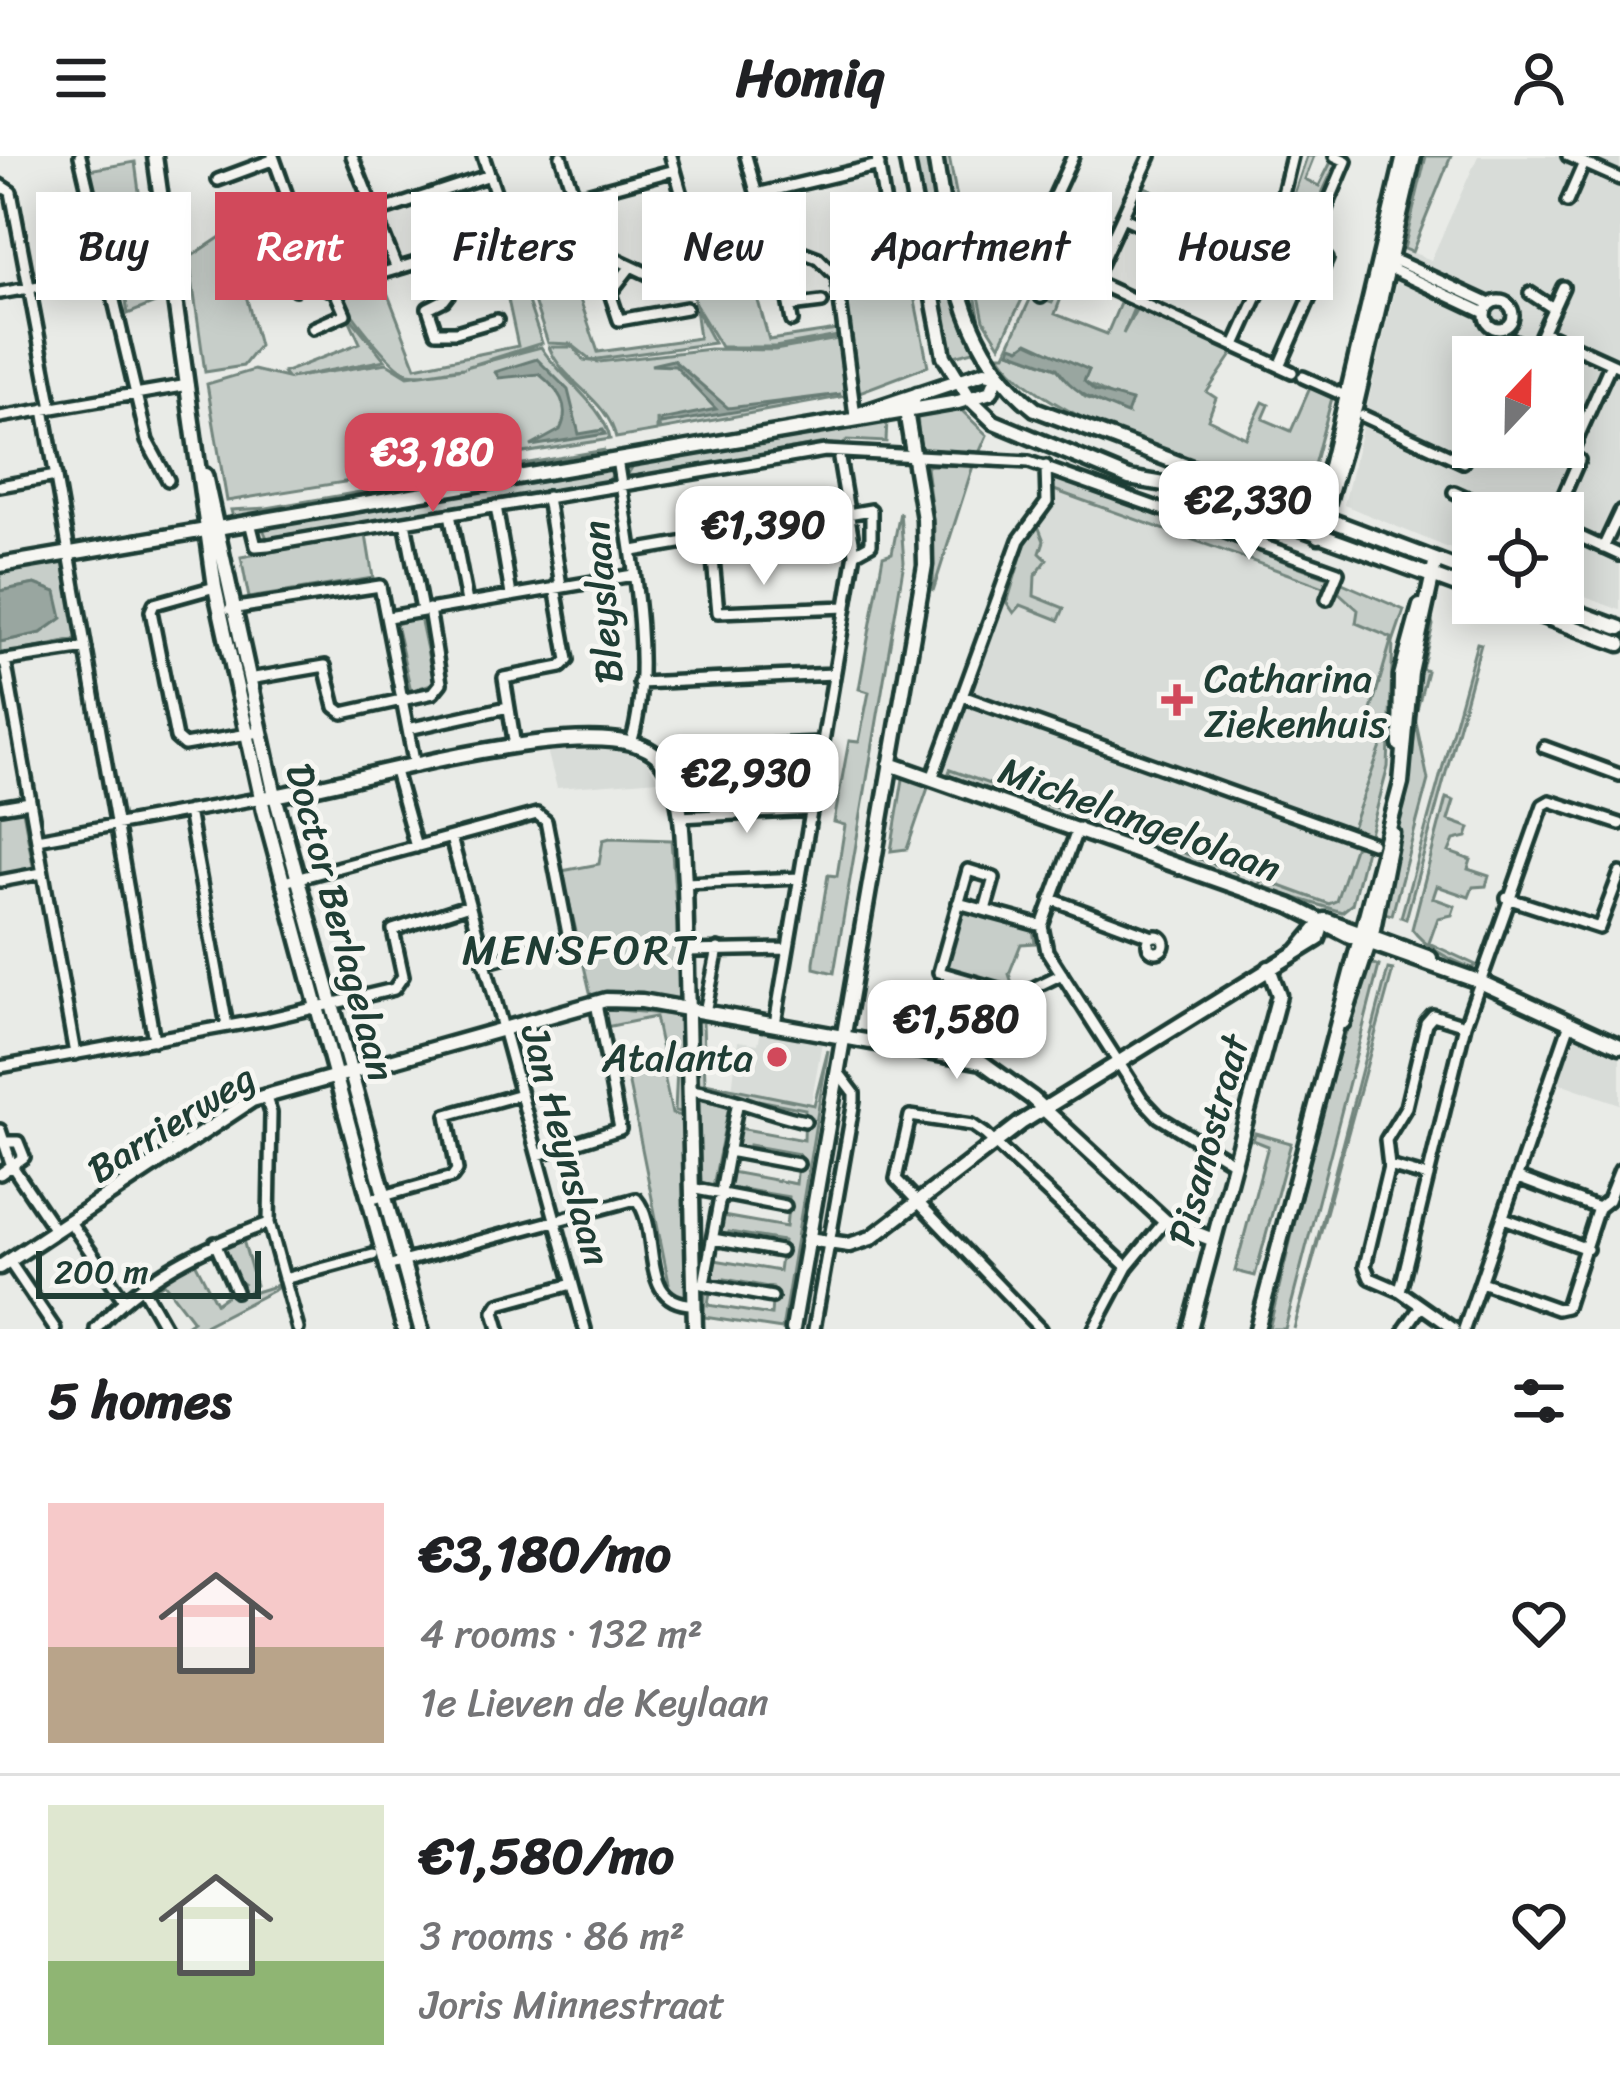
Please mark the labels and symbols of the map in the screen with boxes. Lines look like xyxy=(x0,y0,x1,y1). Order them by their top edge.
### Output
north arrow xyxy=(1452,336,1584,468)
pin: €3,180 xyxy=(335,413,531,515)
pin: €2,330 xyxy=(1151,461,1347,563)
pin: €1,390 xyxy=(666,486,862,588)
street label: Bleyslaan xyxy=(561,518,643,686)
place label: Catharina Ziekenhuis xyxy=(1204,644,1388,758)
marker: Catharina Ziekenhuis xyxy=(1161,684,1193,716)
pin: €2,930 xyxy=(649,734,845,836)
street label: Michelangelolaan xyxy=(989,736,1291,902)
street label: Doctor Berlagelaan xyxy=(265,755,417,1089)
district label: MENSFORT xyxy=(462,913,698,987)
pin: €1,580 xyxy=(859,980,1055,1082)
street label: Jan Heynslaan xyxy=(500,1015,631,1273)
place label: Atalanta xyxy=(601,1023,753,1092)
street label: Pisanostraat xyxy=(1147,1025,1270,1253)
street label: Barrierweg xyxy=(73,1044,269,1202)
marker: Atalanta xyxy=(764,1044,790,1070)
scale bar xyxy=(36,1245,261,1298)

